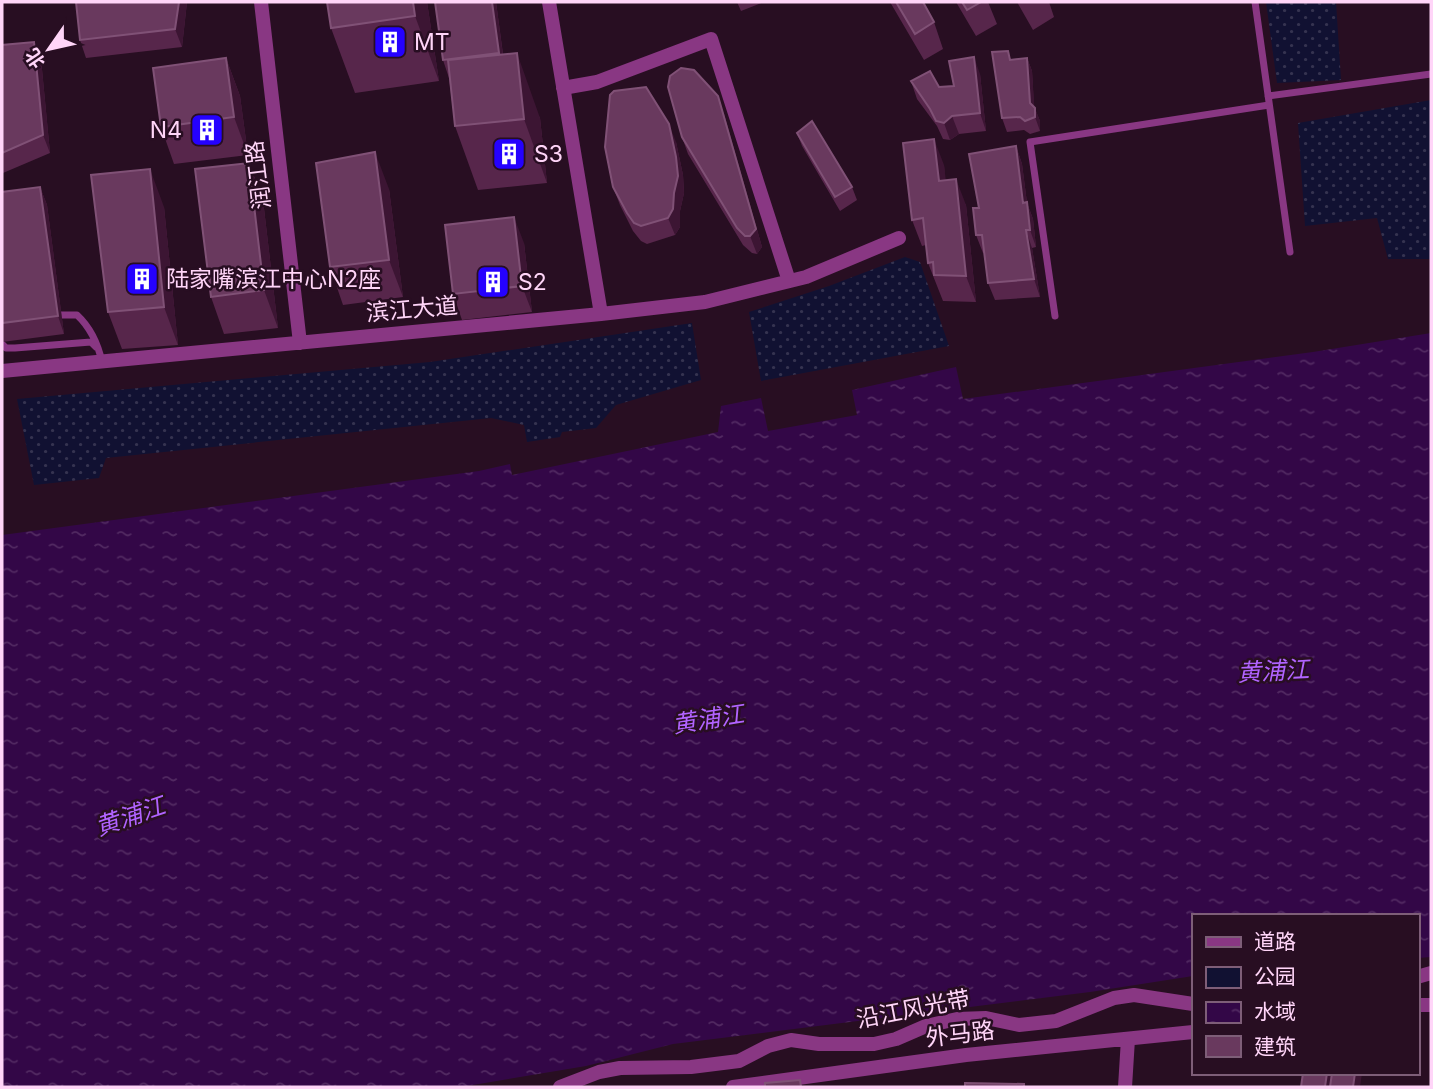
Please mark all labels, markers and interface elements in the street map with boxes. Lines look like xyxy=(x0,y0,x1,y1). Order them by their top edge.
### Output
north arrow xyxy=(14,14,84,84)
building icon: MT xyxy=(371,23,409,61)
place label: MT xyxy=(414,28,450,56)
text: 北 xyxy=(20,44,50,73)
building icon: N4 xyxy=(188,111,226,149)
place label: N4 xyxy=(150,116,182,144)
building icon: S3 xyxy=(490,135,528,173)
street label: 润江路 xyxy=(240,139,276,211)
place label: S3 xyxy=(534,140,563,168)
building icon: 陆家嘴滨江中心N2座 xyxy=(123,260,161,298)
building icon: S2 xyxy=(474,263,512,301)
place label: 陆家嘴滨江中心N2座 xyxy=(166,265,381,293)
place label: S2 xyxy=(518,268,547,296)
street label: 滨江大道 xyxy=(365,291,459,327)
water label: 黄浦江 xyxy=(1236,654,1313,687)
water label: 黄浦江 xyxy=(670,699,749,739)
water label: 黄浦江 xyxy=(91,790,172,841)
legend xyxy=(1192,914,1419,1075)
text: 道路 xyxy=(1254,929,1296,954)
text: 公园 xyxy=(1254,964,1296,989)
street label: 沿江风光带 xyxy=(854,984,972,1034)
text: 水域 xyxy=(1254,999,1296,1024)
street label: 外马路 xyxy=(924,1016,996,1052)
text: 建筑 xyxy=(1254,1034,1296,1059)

